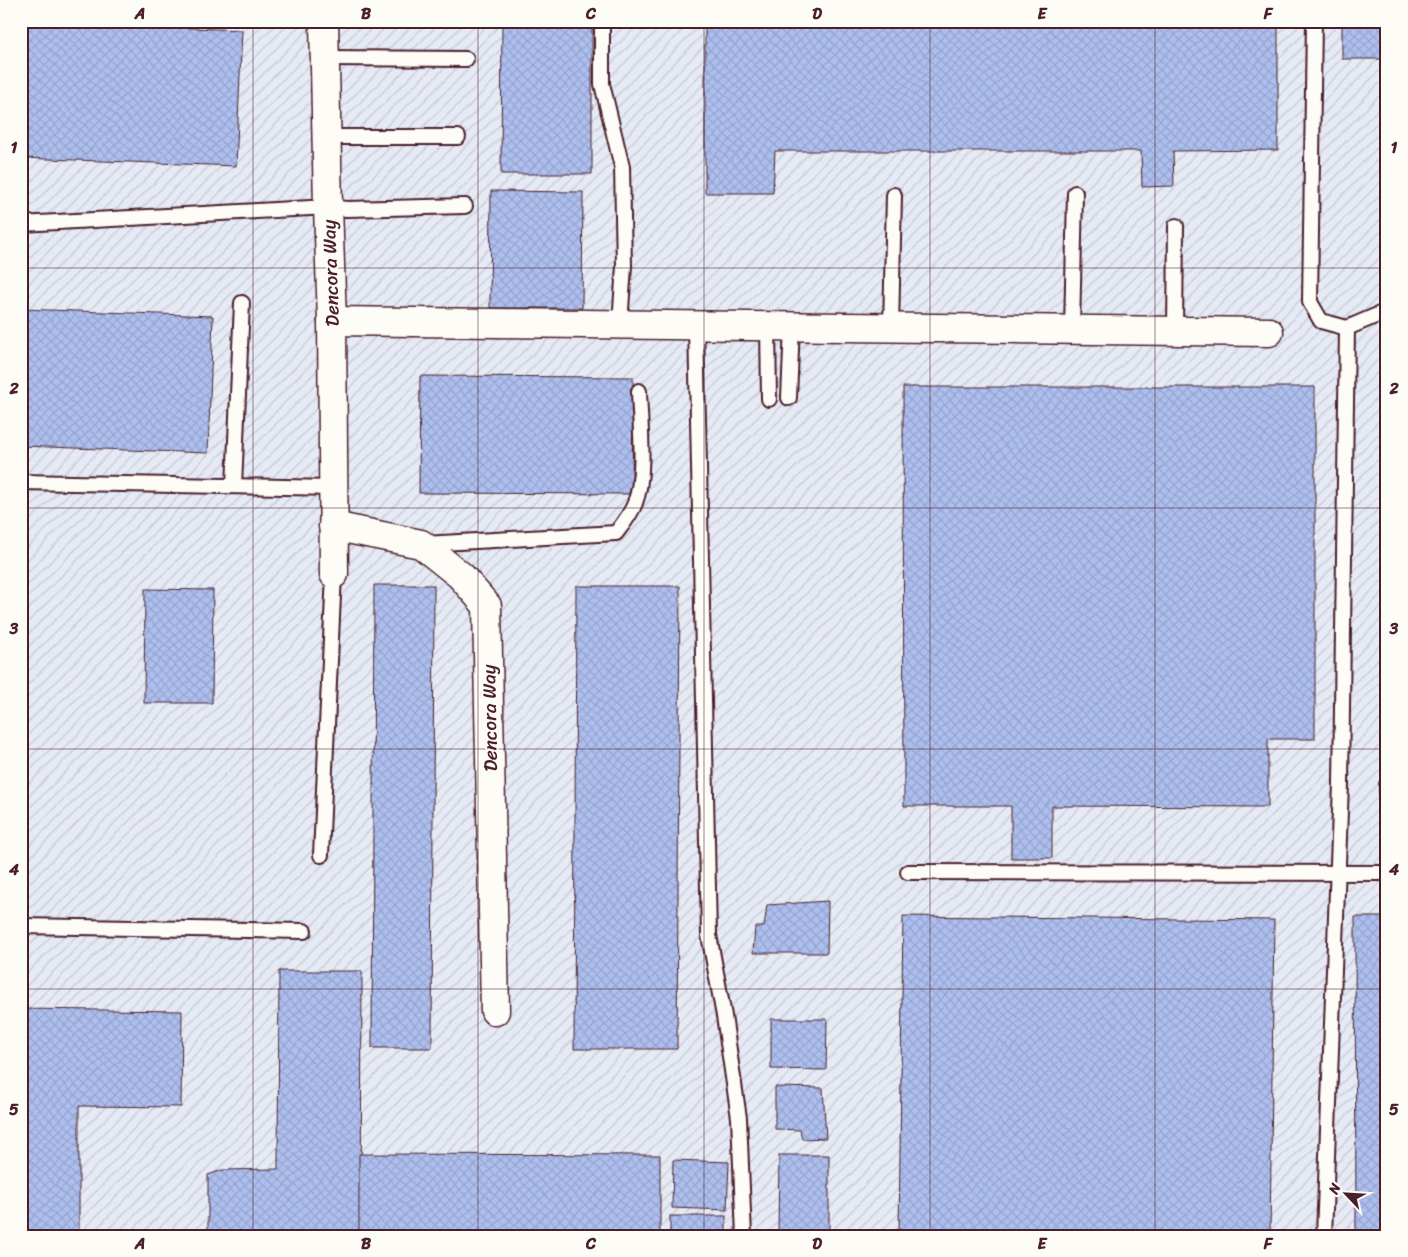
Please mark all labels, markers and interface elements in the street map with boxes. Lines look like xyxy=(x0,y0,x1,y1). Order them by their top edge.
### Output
text: A xyxy=(134,0,145,28)
text: B xyxy=(361,0,372,28)
text: C xyxy=(585,0,597,28)
text: D xyxy=(812,0,822,28)
text: E xyxy=(1038,0,1048,28)
text: F xyxy=(1263,0,1274,28)
text: 1 xyxy=(11,133,18,162)
text: 1 xyxy=(1391,133,1398,162)
street label: Dencora Way xyxy=(312,219,349,327)
text: 2 xyxy=(8,374,19,403)
text: 2 xyxy=(1388,374,1399,403)
text: 3 xyxy=(9,614,19,643)
text: 3 xyxy=(1389,614,1399,643)
street label: Dencora Way xyxy=(472,664,507,772)
text: 4 xyxy=(8,855,19,884)
text: 4 xyxy=(1388,855,1399,884)
text: 5 xyxy=(9,1095,19,1124)
text: 5 xyxy=(1389,1095,1399,1124)
north arrow xyxy=(1320,1170,1370,1220)
text: N xyxy=(1321,1179,1348,1199)
text: A xyxy=(134,1229,145,1257)
text: B xyxy=(361,1229,372,1257)
text: C xyxy=(585,1229,597,1257)
text: D xyxy=(812,1229,822,1257)
text: E xyxy=(1038,1229,1048,1257)
text: F xyxy=(1263,1229,1274,1257)

